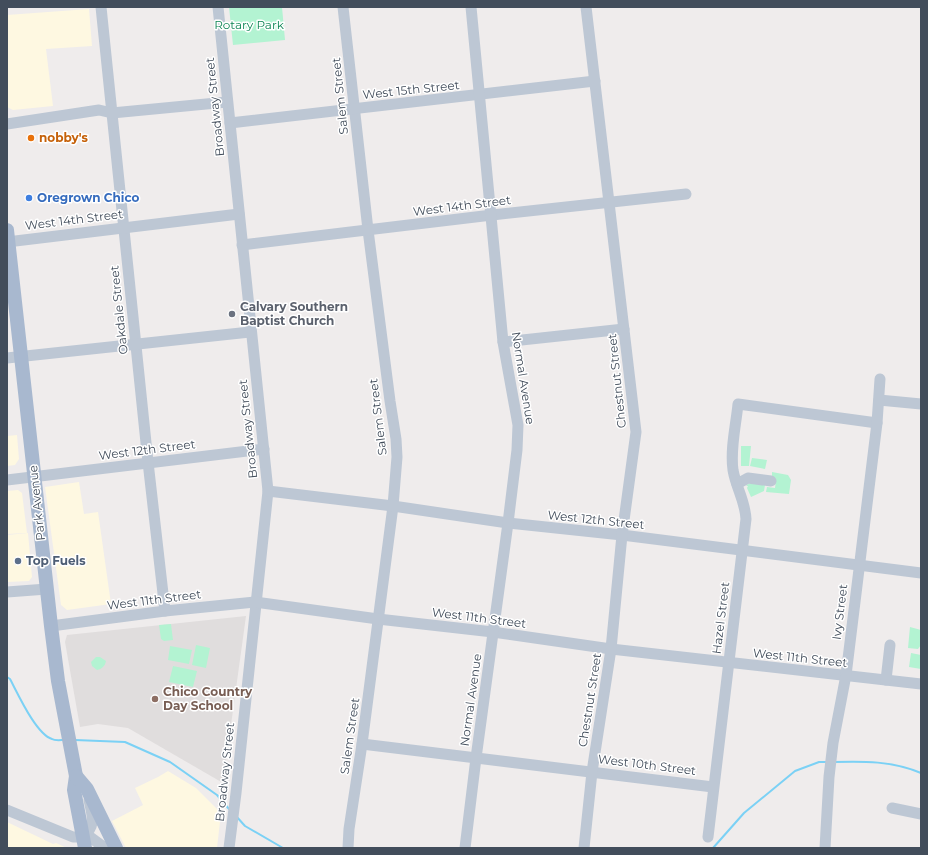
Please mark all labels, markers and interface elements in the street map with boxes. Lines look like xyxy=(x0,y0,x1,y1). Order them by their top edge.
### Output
park label: Rotary Park xyxy=(214,17,285,32)
street label: Broadway Street xyxy=(202,57,227,157)
street label: Salem Street xyxy=(328,57,351,135)
street label: West 15th Street xyxy=(362,77,460,102)
place label: nobby's xyxy=(39,130,89,145)
marker: nobby's xyxy=(26,133,36,143)
place label: Oregrown Chico xyxy=(37,190,139,205)
street label: West 14th Street xyxy=(412,192,512,219)
marker: Oregrown Chico xyxy=(24,193,34,203)
street label: West 14th Street xyxy=(24,206,124,233)
street label: Oakdale Street xyxy=(106,265,131,355)
place label: Calvary Southern Baptist Church xyxy=(240,299,348,328)
marker: Calvary Southern Baptist Church xyxy=(227,309,237,319)
street label: Normal Avenue xyxy=(509,331,538,425)
street label: Chestnut Street xyxy=(604,333,629,429)
street label: Salem Street xyxy=(365,378,390,456)
street label: Broadway Street xyxy=(235,379,260,479)
street label: West 12th Street xyxy=(98,436,196,463)
street label: Park Avenue xyxy=(25,465,48,542)
street label: West 12th Street xyxy=(547,507,645,532)
place label: Top Fuels xyxy=(26,553,86,568)
marker: Top Fuels xyxy=(13,556,23,566)
street label: Hazel Street xyxy=(709,581,732,655)
street label: Ivy Street xyxy=(829,583,850,641)
street label: West 11th Street xyxy=(106,586,202,613)
street label: West 11th Street xyxy=(431,604,527,631)
street label: West 11th Street xyxy=(752,645,848,670)
street label: Chestnut Street xyxy=(575,652,604,748)
street label: Normal Avenue xyxy=(457,653,484,747)
place label: Chico Country Day School xyxy=(163,684,253,713)
marker: Chico Country Day School xyxy=(150,694,160,704)
street label: Salem Street xyxy=(337,697,362,775)
street label: Broadway Street xyxy=(212,722,237,822)
street label: West 10th Street xyxy=(597,751,697,778)

